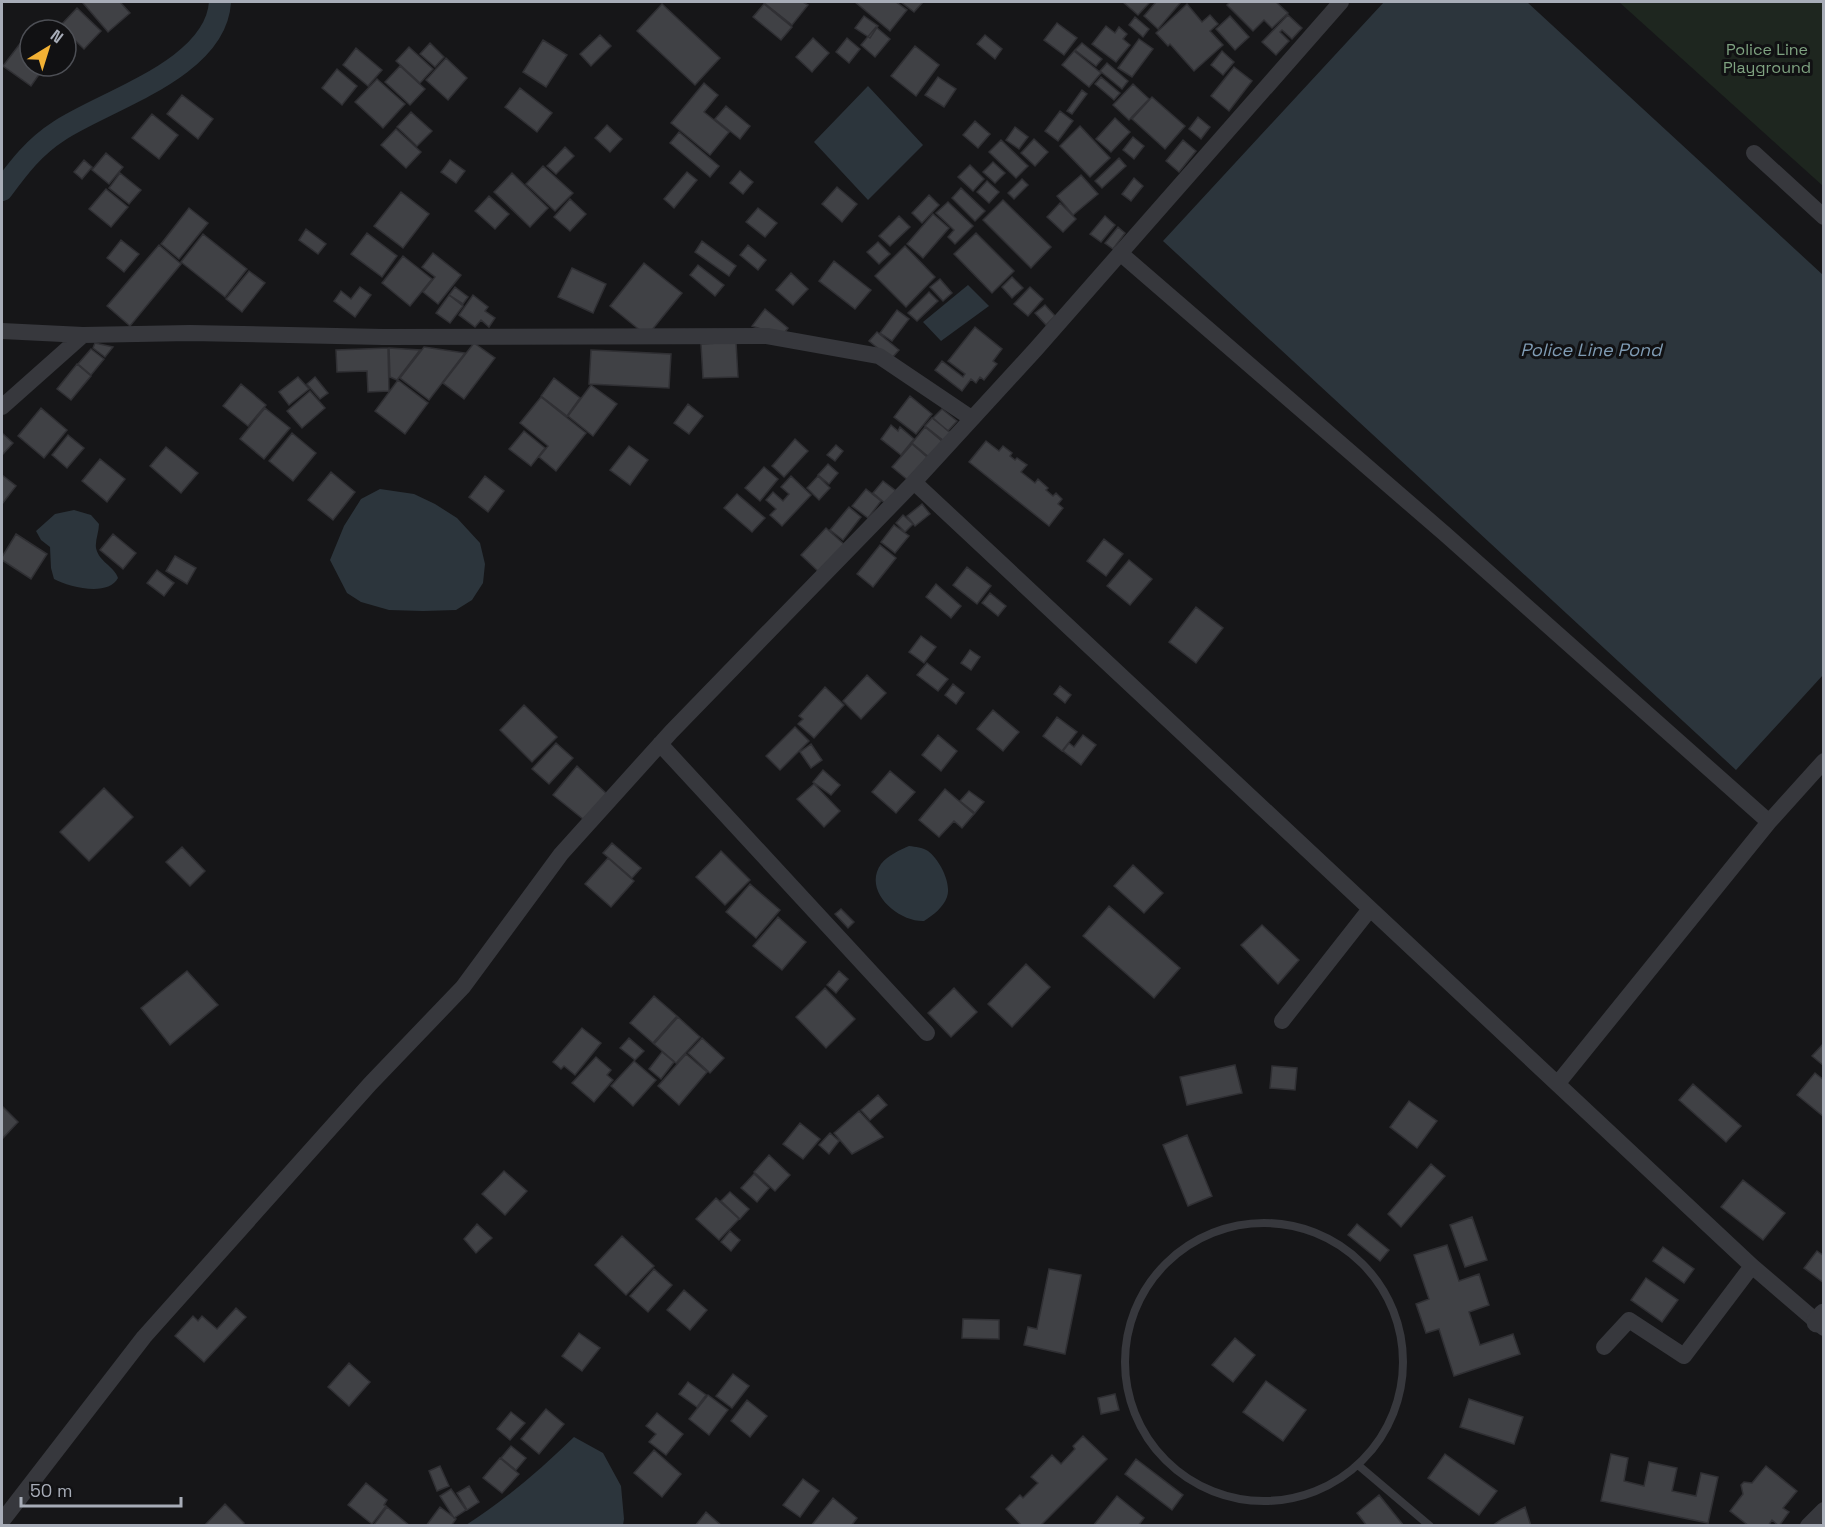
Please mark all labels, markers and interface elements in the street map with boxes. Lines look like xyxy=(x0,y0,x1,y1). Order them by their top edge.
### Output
north arrow xyxy=(18,18,78,78)
text: N xyxy=(46,25,68,48)
park label: Police Line Playground xyxy=(1723,39,1811,78)
water label: Police Line Pond xyxy=(1520,338,1664,361)
scale bar xyxy=(21,1470,182,1508)
text: 50 m xyxy=(30,1479,72,1502)

